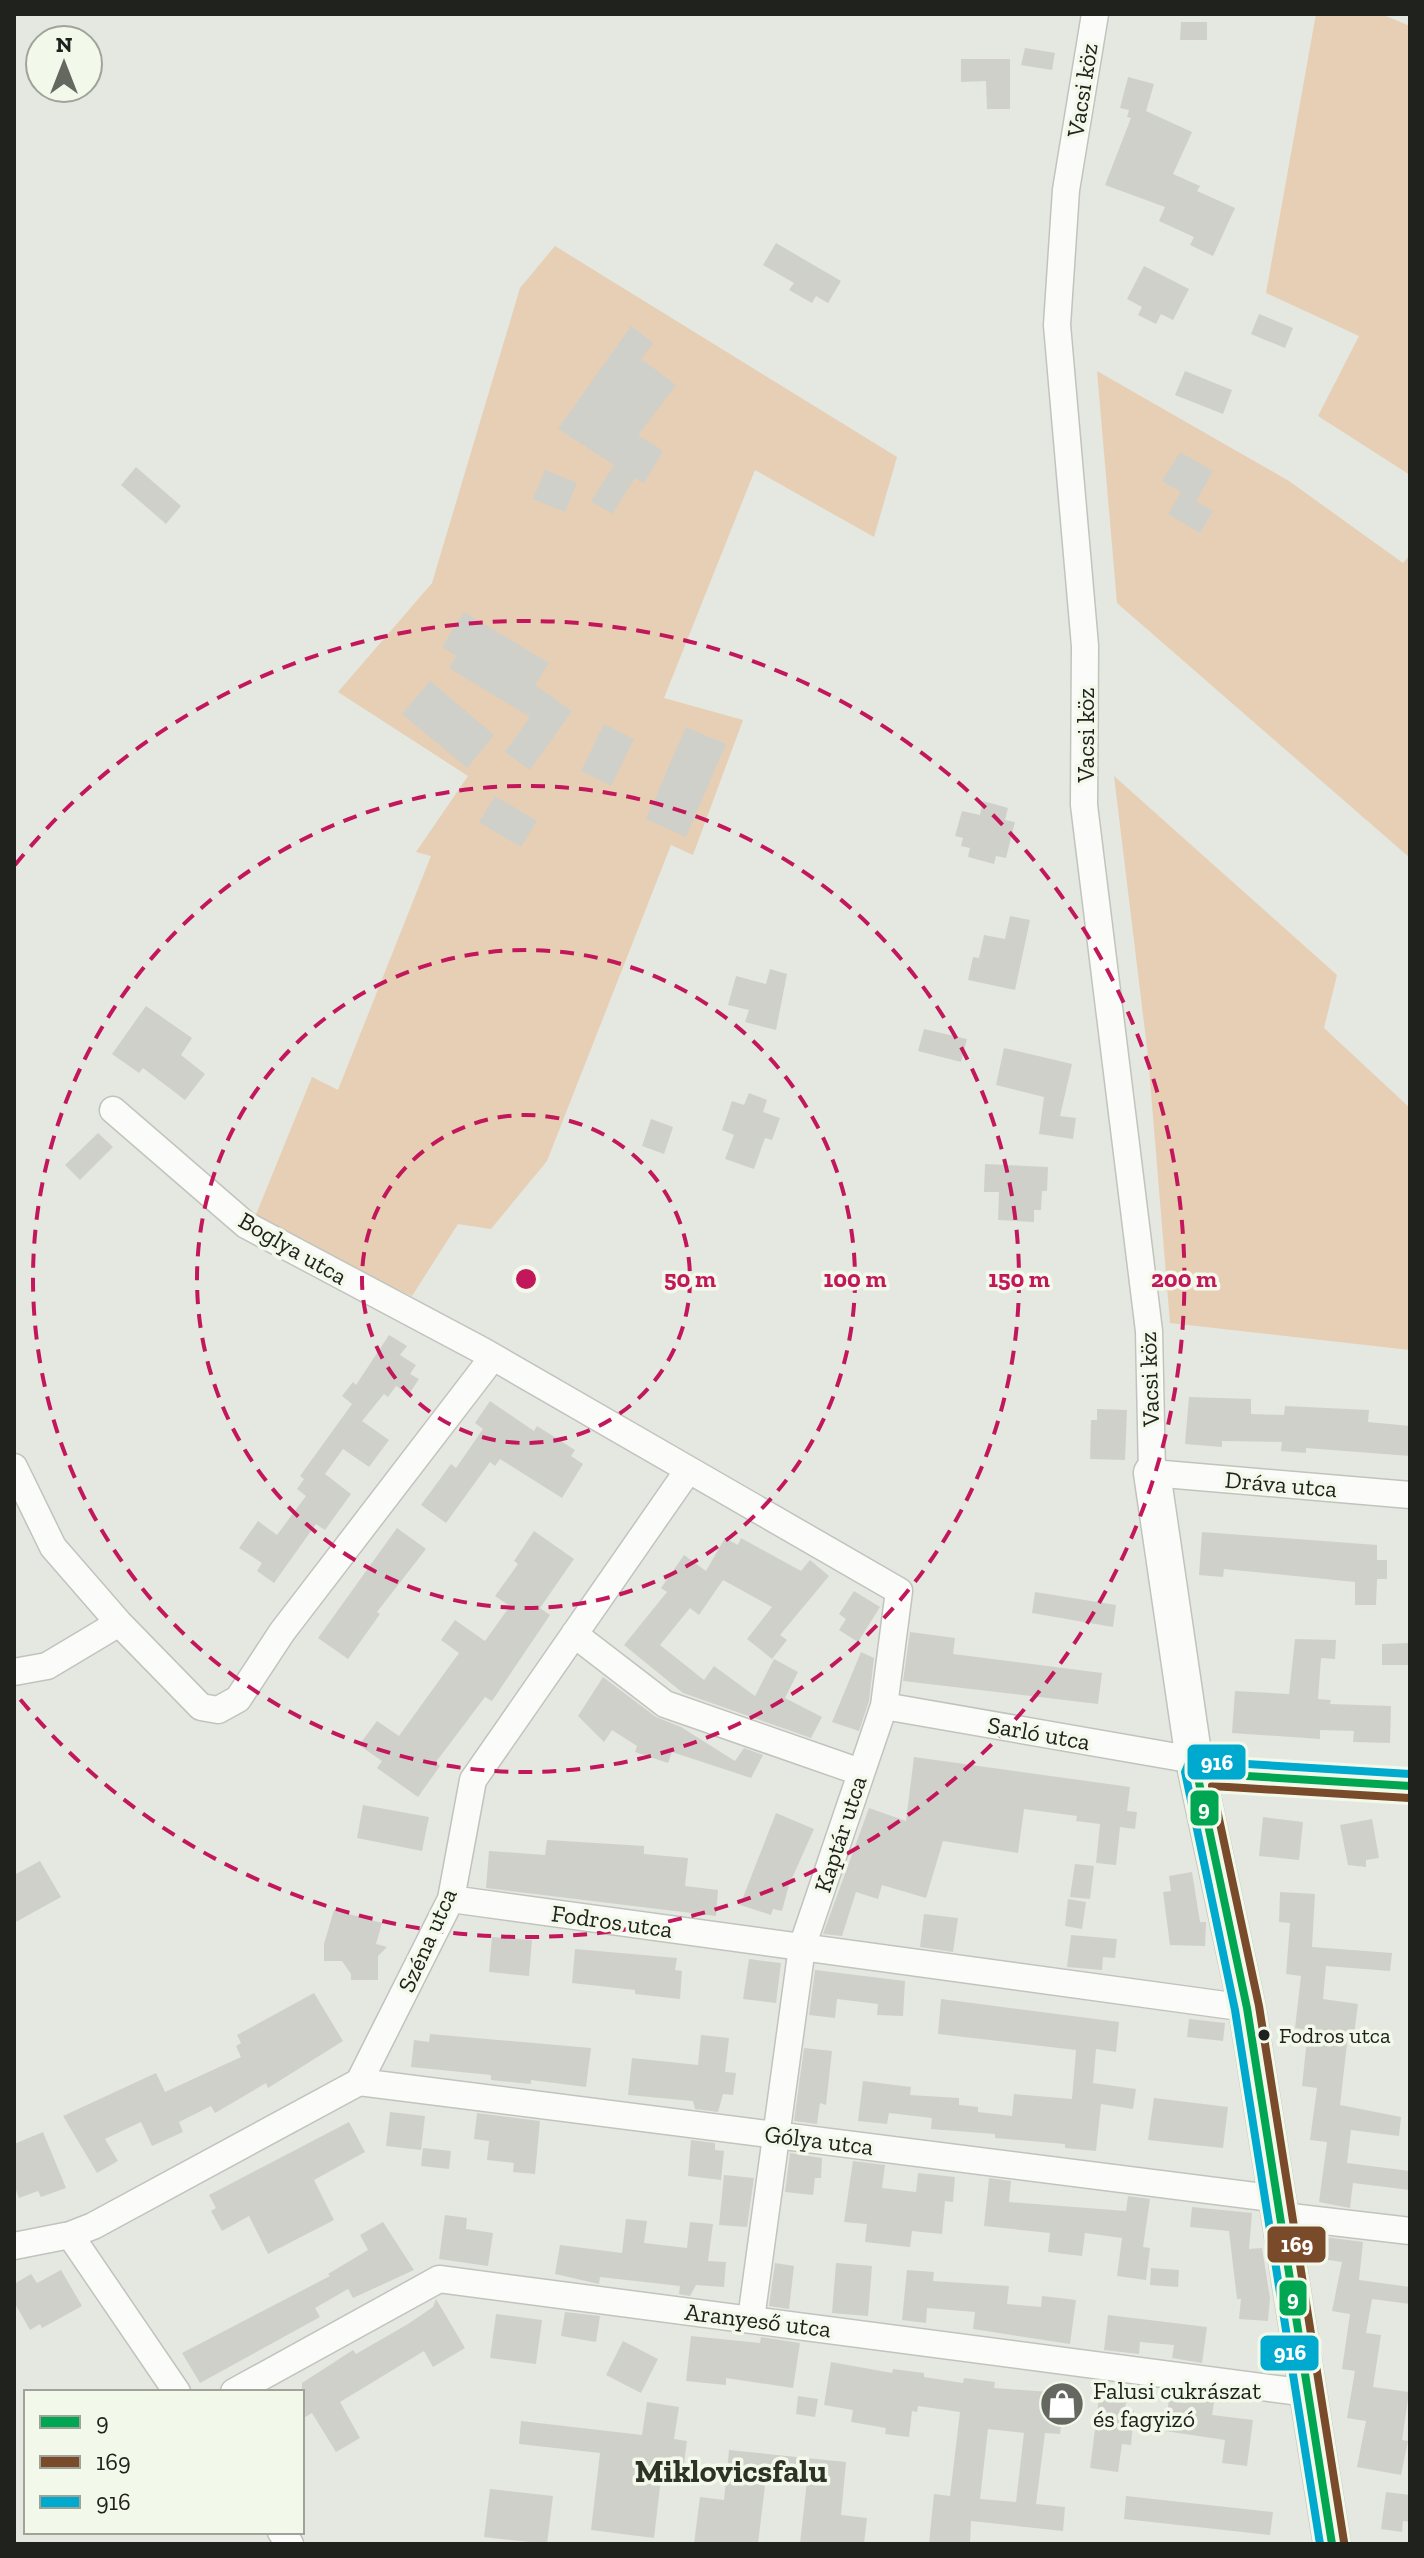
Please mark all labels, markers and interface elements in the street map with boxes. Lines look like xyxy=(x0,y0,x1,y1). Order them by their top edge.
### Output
north arrow xyxy=(24,24,104,104)
text: N xyxy=(56,31,73,58)
street label: Vacsi köz xyxy=(1060,41,1104,140)
street label: Vacsi köz xyxy=(1071,688,1100,783)
street label: Boglya utca xyxy=(234,1205,353,1291)
text: 50 m xyxy=(664,1264,716,1293)
text: 100 m xyxy=(824,1264,886,1293)
text: 150 m xyxy=(988,1264,1050,1293)
text: 200 m xyxy=(1151,1264,1217,1293)
centre of rings xyxy=(512,1265,540,1293)
street label: Vacsi köz xyxy=(1133,1331,1165,1428)
street label: Dráva utca xyxy=(1224,1465,1339,1503)
street label: Sarló utca xyxy=(986,1710,1093,1756)
line badge: 916 xyxy=(1186,1743,1247,1781)
text: 916 xyxy=(1201,1749,1233,1776)
street label: Kaptár utca xyxy=(808,1772,873,1896)
line badge: 9 xyxy=(1189,1789,1220,1827)
text: 9 xyxy=(1198,1795,1210,1822)
street label: Széna utca xyxy=(391,1883,463,1997)
street label: Fodros utca xyxy=(550,1898,675,1944)
place label: Fodros utca xyxy=(1279,2022,1391,2049)
marker: Fodros utca xyxy=(1256,2027,1272,2043)
street label: Gólya utca xyxy=(763,2119,875,2161)
line badge: 169 xyxy=(1266,2225,1327,2264)
text: 169 xyxy=(1281,2231,1313,2258)
line badge: 9 xyxy=(1278,2279,1308,2317)
text: 9 xyxy=(1287,2285,1299,2312)
street label: Aranyeső utca xyxy=(683,2297,833,2343)
line badge: 916 xyxy=(1259,2334,1320,2372)
text: 916 xyxy=(1274,2339,1306,2366)
place label: Falusi cukrászat és fagyizó xyxy=(1093,2376,1261,2433)
shop icon: Falusi cukrászat és fagyizó xyxy=(1038,2380,1086,2428)
legend xyxy=(24,2390,304,2534)
text: 9 xyxy=(96,2407,109,2436)
text: 169 xyxy=(96,2447,131,2476)
district label: Miklovicsfalu xyxy=(635,2452,828,2490)
text: 916 xyxy=(96,2487,131,2516)

